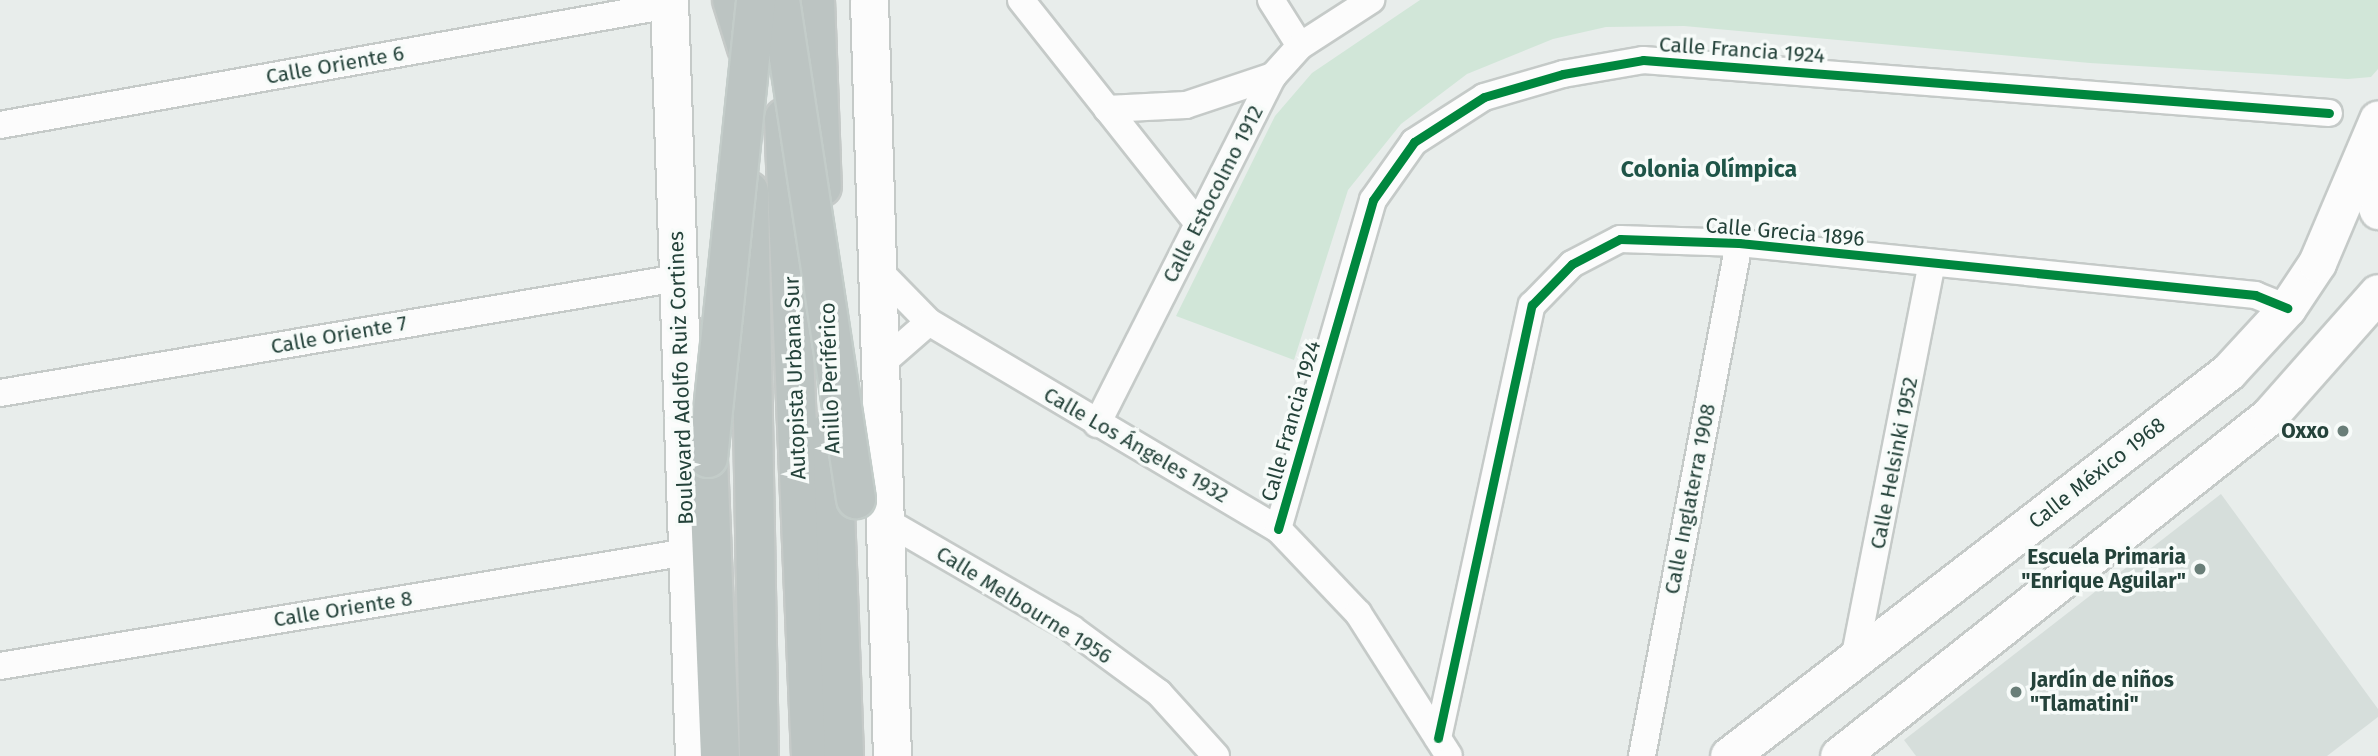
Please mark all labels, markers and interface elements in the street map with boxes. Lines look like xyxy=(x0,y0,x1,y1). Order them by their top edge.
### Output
street label: Calle Francia 1924 xyxy=(1658,32,1826,68)
street label: Calle Oriente 6 xyxy=(264,40,406,90)
street label: Calle Estocolmo 1912 xyxy=(1157,101,1269,287)
district label: Colonia Olímpica xyxy=(1621,155,1797,183)
street label: Calle Grecia 1896 xyxy=(1704,212,1866,252)
street label: Boulevard Adolfo Ruiz Cortines xyxy=(663,231,699,525)
street label: Autopista Urbana Sur xyxy=(779,276,811,480)
street label: Anillo Periférico xyxy=(815,302,845,454)
street label: Calle Oriente 7 xyxy=(269,311,409,359)
street label: Calle Francia 1924 xyxy=(1256,338,1326,504)
street label: Calle Helsinki 1952 xyxy=(1865,375,1923,551)
street label: Calle Los Ángeles 1932 xyxy=(1039,382,1233,508)
street label: Calle Inglaterra 1908 xyxy=(1659,402,1721,596)
street label: Calle México 1968 xyxy=(2024,412,2170,534)
place label: Oxxo xyxy=(2281,418,2329,444)
marker: Oxxo xyxy=(2335,423,2351,439)
street label: Calle Melbourne 1956 xyxy=(932,541,1116,669)
place label: Escuela Primaria "Enrique Aguilar" xyxy=(2021,544,2186,594)
marker: Escuela Primaria "Enrique Aguilar" xyxy=(2192,561,2208,577)
street label: Calle Oriente 8 xyxy=(272,586,414,632)
place label: Jardín de niños "Tlamatini" xyxy=(2030,667,2174,717)
marker: Jardín de niños "Tlamatini" xyxy=(2008,684,2024,700)

